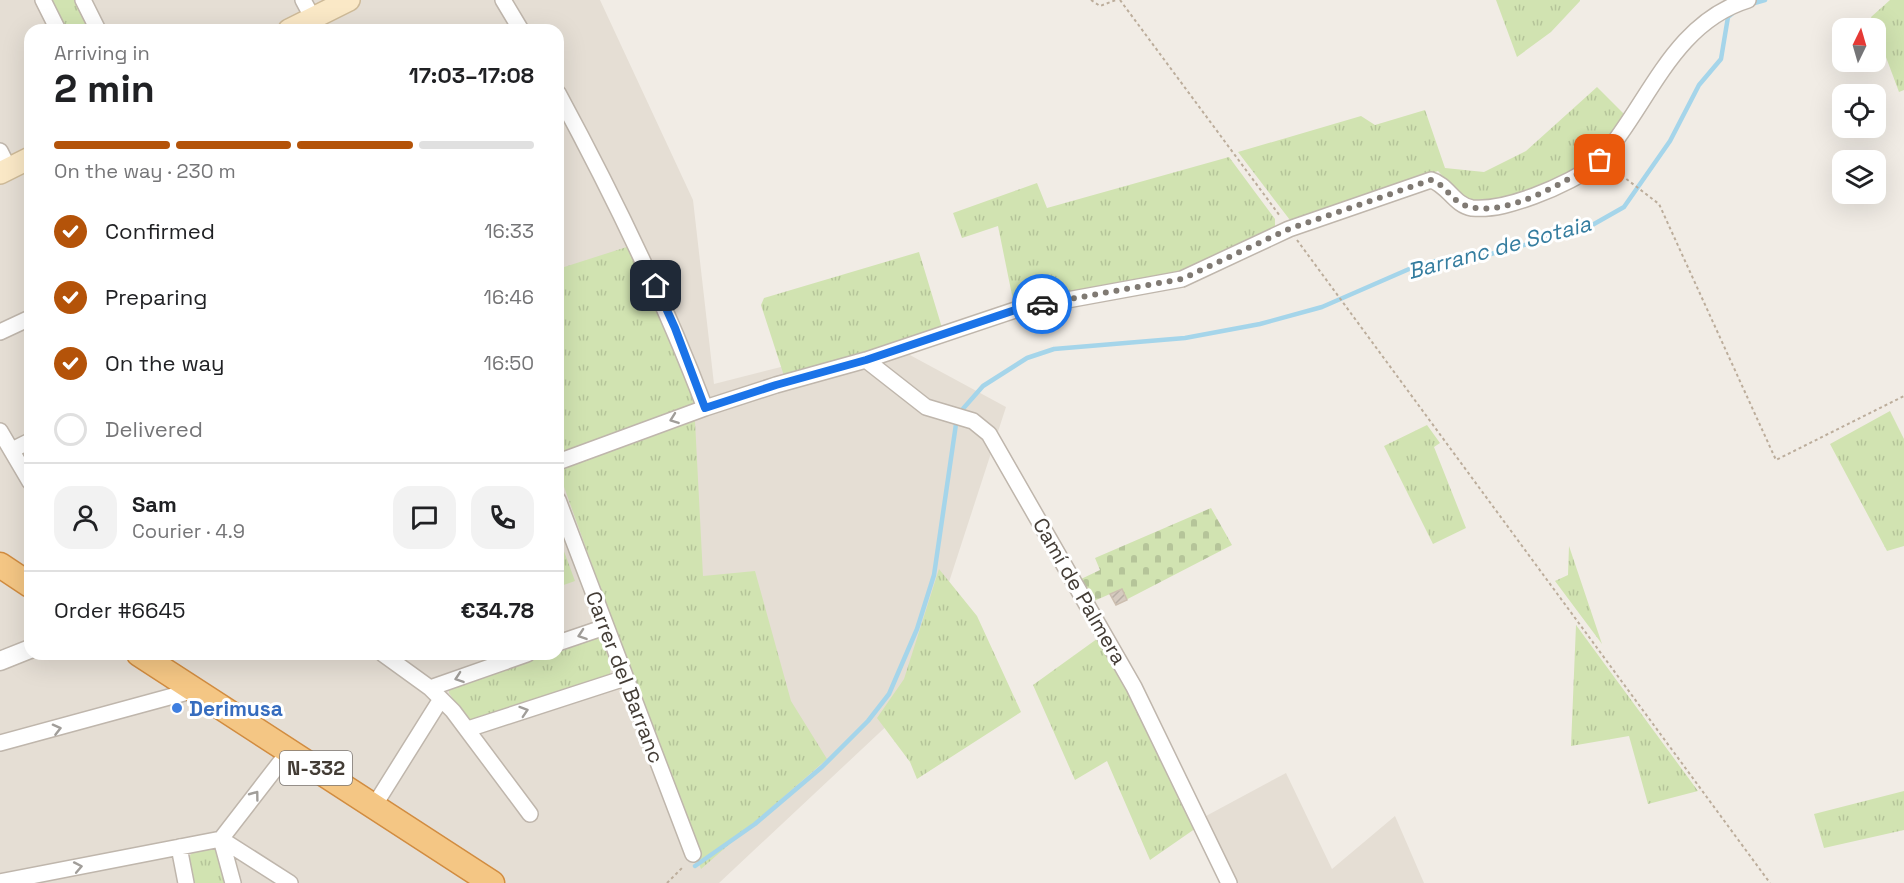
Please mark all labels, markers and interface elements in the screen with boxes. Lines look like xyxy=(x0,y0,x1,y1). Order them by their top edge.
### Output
north arrow xyxy=(1832,18,1886,72)
map controls xyxy=(1832,18,1886,204)
text: Arriving in xyxy=(54,40,150,66)
text: 17:03–17:08 xyxy=(409,61,534,89)
text: 2 min xyxy=(54,64,155,113)
button: locate xyxy=(1832,84,1886,138)
pin xyxy=(1574,134,1625,185)
icon: bag xyxy=(1583,143,1616,176)
button: layers xyxy=(1832,150,1886,204)
text: On the way · 230 m xyxy=(54,158,236,184)
water label: Barranc de Sotaia xyxy=(1404,209,1594,285)
icon: check xyxy=(54,215,87,248)
text: Confirmed xyxy=(105,217,215,245)
text: 16:33 xyxy=(484,218,534,244)
pin xyxy=(630,260,681,311)
icon: home xyxy=(639,269,672,302)
courier xyxy=(1012,274,1072,334)
icon: check xyxy=(54,281,87,314)
text: Preparing xyxy=(105,283,207,311)
text: 16:46 xyxy=(484,284,534,310)
icon: car xyxy=(1026,288,1059,321)
icon: check xyxy=(54,347,87,380)
text: On the way xyxy=(105,349,224,377)
text: 16:50 xyxy=(484,350,534,376)
one-way arrow xyxy=(669,412,680,425)
text: Delivered xyxy=(105,415,203,443)
button: person xyxy=(54,486,117,549)
button: chat xyxy=(393,486,456,549)
button: phone xyxy=(471,486,534,549)
text: Sam xyxy=(132,490,177,518)
street label: Camí de Palmera xyxy=(1027,513,1133,669)
text: Courier · 4.9 xyxy=(132,518,245,544)
street label: Carrer del Barranc xyxy=(580,587,670,767)
text: Order #6645 xyxy=(54,596,185,624)
text: €34.78 xyxy=(461,596,534,624)
one-way arrow xyxy=(577,627,587,640)
one-way arrow xyxy=(454,671,465,684)
place label: Derimusa xyxy=(189,695,283,722)
marker: Derimusa xyxy=(170,701,184,715)
one-way arrow xyxy=(518,706,529,718)
one-way arrow xyxy=(52,723,62,736)
road number: N-332 xyxy=(280,751,352,785)
one-way arrow xyxy=(248,791,259,802)
one-way arrow xyxy=(73,861,83,874)

